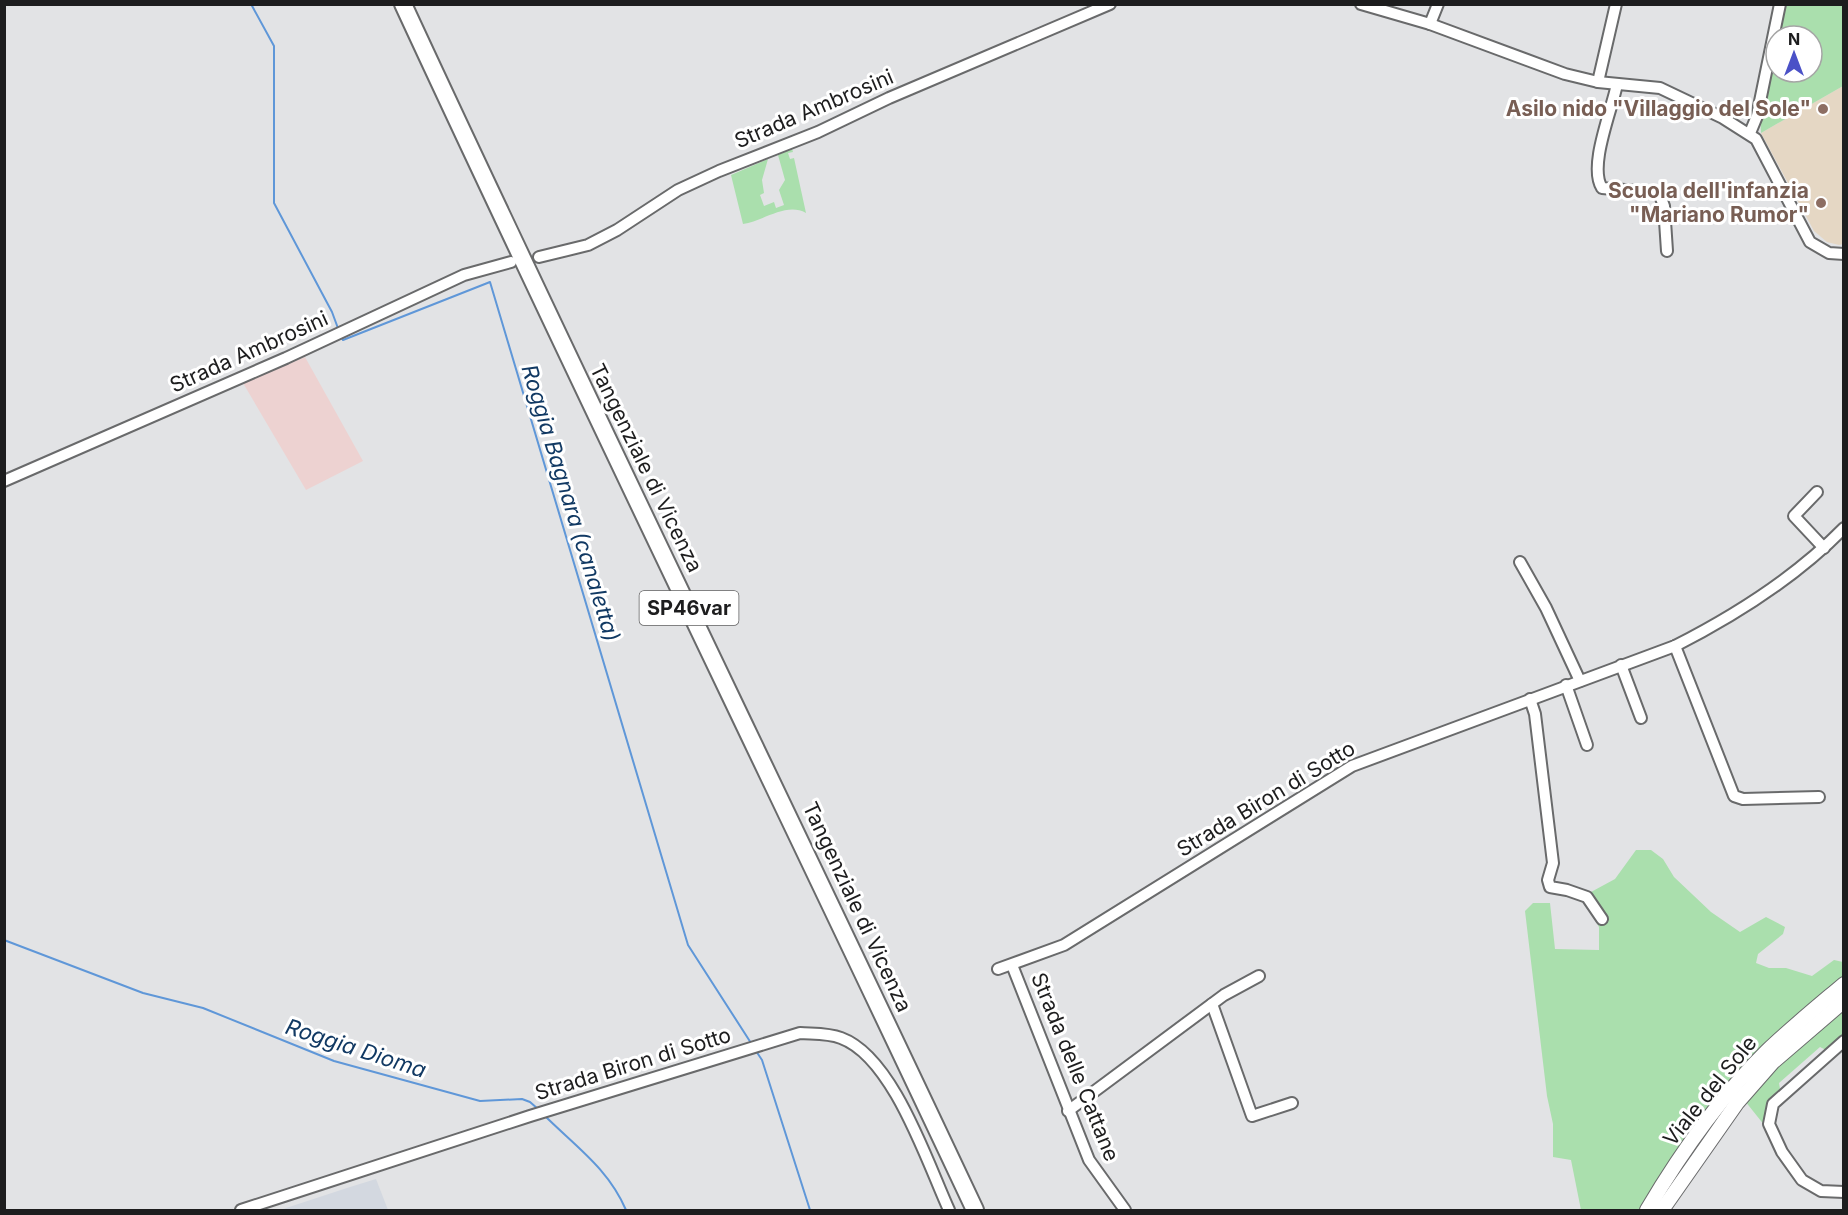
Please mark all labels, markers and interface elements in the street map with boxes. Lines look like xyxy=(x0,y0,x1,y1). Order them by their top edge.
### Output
north arrow xyxy=(1764,24,1824,84)
text: N xyxy=(1788,29,1800,49)
street label: Strada Ambrosini xyxy=(731,64,897,153)
place label: Asilo nido "Villaggio del Sole" xyxy=(1506,96,1811,121)
marker: Asilo nido "Villaggio del Sole" xyxy=(1816,102,1830,116)
place label: Scuola dell'infanzia "Mariano Rumor" xyxy=(1608,178,1809,227)
marker: Scuola dell'infanzia "Mariano Rumor" xyxy=(1814,196,1828,210)
street label: Strada Ambrosini xyxy=(166,306,332,398)
street label: Tangenziale di Vicenza xyxy=(585,359,708,576)
water label: Roggia Bagnara (canaletta) xyxy=(516,361,626,645)
road number: SP46var xyxy=(640,591,738,625)
street label: Strada Biron di Sotto xyxy=(1172,735,1359,862)
street label: Tangenziale di Vicenza xyxy=(798,798,917,1016)
street label: Strada delle Cattane xyxy=(1026,969,1125,1165)
water label: Roggia Dioma xyxy=(282,1013,430,1083)
street label: Strada Biron di Sotto xyxy=(532,1022,734,1105)
street label: Viale del Sole xyxy=(1658,1031,1762,1151)

